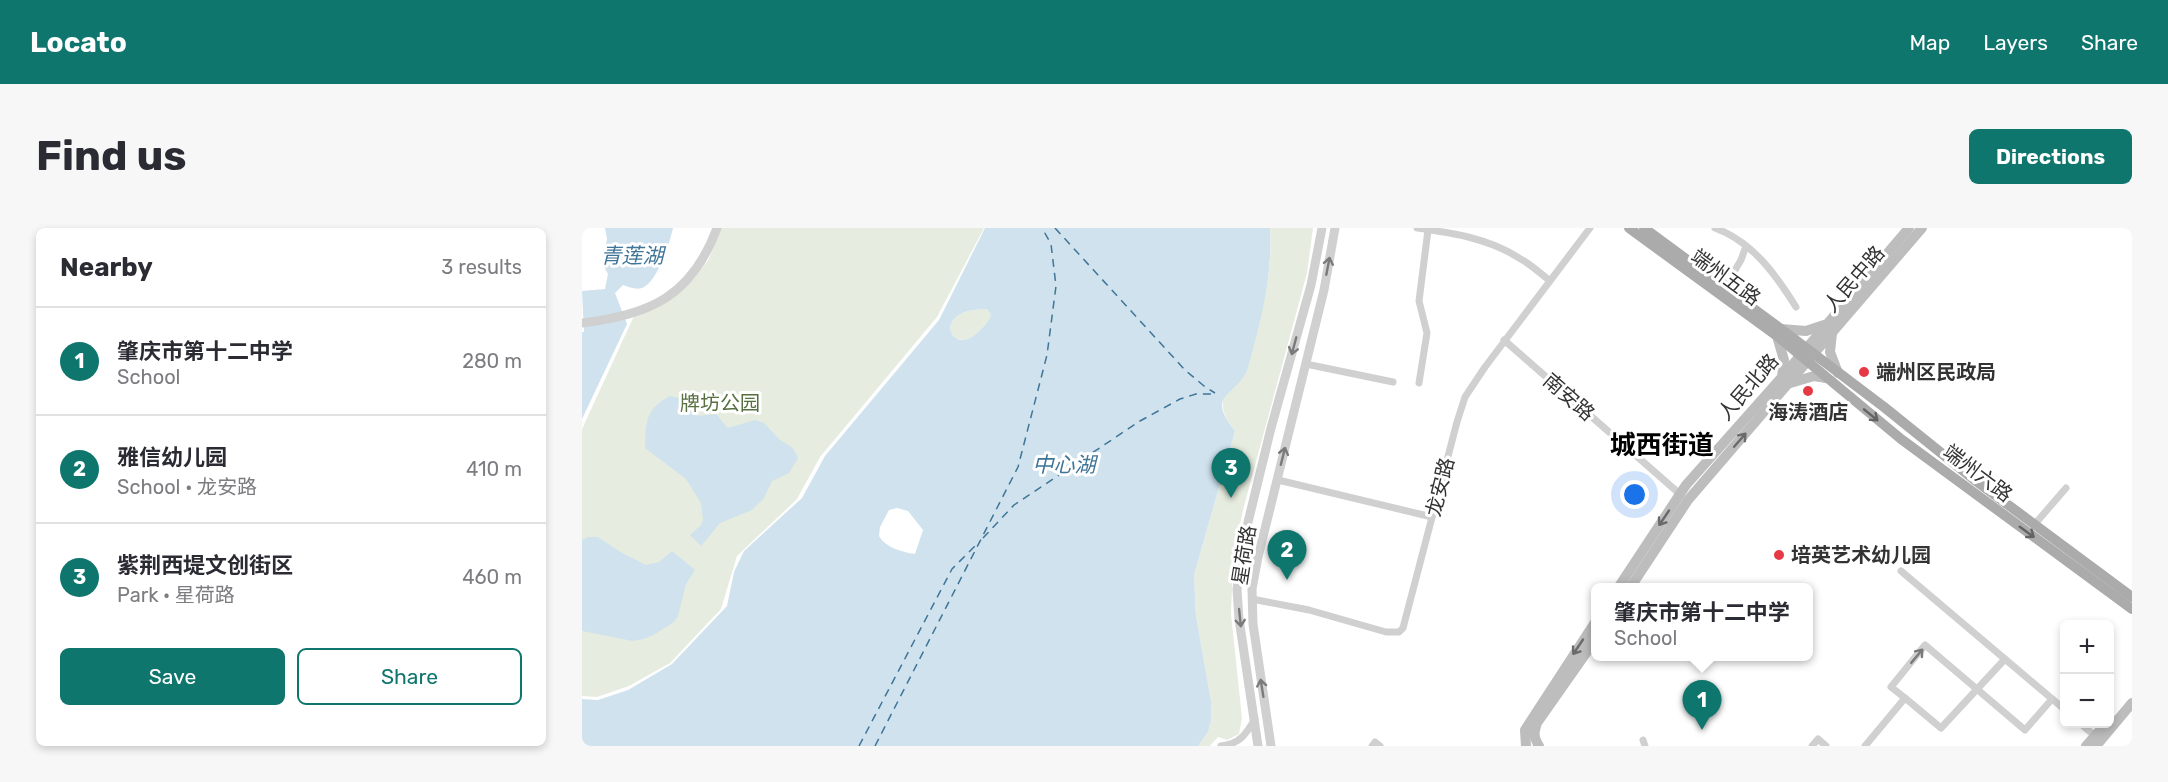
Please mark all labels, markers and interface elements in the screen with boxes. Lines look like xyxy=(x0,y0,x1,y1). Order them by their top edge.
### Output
text: Locato xyxy=(30,26,127,59)
text: Map xyxy=(1909,30,1950,55)
text: Layers xyxy=(1983,30,2048,55)
text: Share xyxy=(2081,30,2138,55)
button: Directions xyxy=(1969,129,2132,184)
text: Find us xyxy=(36,131,187,181)
street label: 人民中路 xyxy=(1819,241,1889,317)
water label: 青莲湖 xyxy=(601,243,666,268)
street label: 端州五路 xyxy=(1687,244,1765,310)
text: Nearby xyxy=(60,252,153,283)
text: 3 results xyxy=(441,255,522,279)
one-way arrow xyxy=(1323,257,1334,276)
one-way arrow xyxy=(1288,336,1299,355)
text: 肇庆市第十二中学 xyxy=(117,338,293,365)
text: 1 xyxy=(75,349,84,373)
text: 280 m xyxy=(462,349,522,373)
street label: 人民北路 xyxy=(1713,349,1783,425)
place label: 端州区民政局 xyxy=(1876,360,1996,384)
text: School xyxy=(117,365,180,389)
marker: 端州区民政局 xyxy=(1857,365,1871,379)
street label: 南安路 xyxy=(1538,368,1600,426)
marker: 海涛酒店 xyxy=(1801,384,1815,398)
park label: 牌坊公园 xyxy=(680,391,760,415)
place label: 海涛酒店 xyxy=(1768,400,1848,424)
one-way arrow xyxy=(1863,409,1879,422)
district label: 城西街道 xyxy=(1610,430,1714,461)
one-way arrow xyxy=(1733,432,1746,448)
street label: 端州六路 xyxy=(1939,439,2017,507)
text: 雅信幼儿园 xyxy=(117,444,227,471)
one-way arrow xyxy=(1278,446,1290,465)
pin: 3 xyxy=(1212,448,1250,498)
water label: 中心湖 xyxy=(1033,452,1098,477)
street label: 龙安路 xyxy=(1421,455,1459,519)
text: 2 xyxy=(73,457,86,481)
text: 410 m xyxy=(466,457,522,481)
text: School · 龙安路 xyxy=(117,475,257,499)
your location xyxy=(1620,480,1649,509)
one-way arrow xyxy=(1657,510,1670,527)
street label: 星荷路 xyxy=(1227,523,1261,587)
one-way arrow xyxy=(2019,526,2035,538)
pin: 2 xyxy=(1268,530,1306,580)
place label: 培英艺术幼儿园 xyxy=(1791,543,1931,567)
marker: 培英艺术幼儿园 xyxy=(1772,548,1786,562)
text: 紫荆西堤文创街区 xyxy=(117,552,293,579)
text: 3 xyxy=(73,565,86,589)
text: 460 m xyxy=(462,565,522,589)
text: Park · 星荷路 xyxy=(117,583,235,607)
popup xyxy=(1591,583,1813,661)
text: 肇庆市第十二中学 xyxy=(1614,599,1790,626)
one-way arrow xyxy=(1235,607,1246,627)
map controls xyxy=(2060,620,2114,728)
button: + xyxy=(2060,620,2114,674)
text: School xyxy=(1614,626,1677,650)
one-way arrow xyxy=(1572,638,1584,654)
button: Save xyxy=(60,648,285,705)
button: Share xyxy=(297,648,522,705)
one-way arrow xyxy=(1910,648,1923,664)
button: − xyxy=(2060,674,2114,728)
one-way arrow xyxy=(1256,679,1267,699)
pin: 1 xyxy=(1682,680,1722,730)

